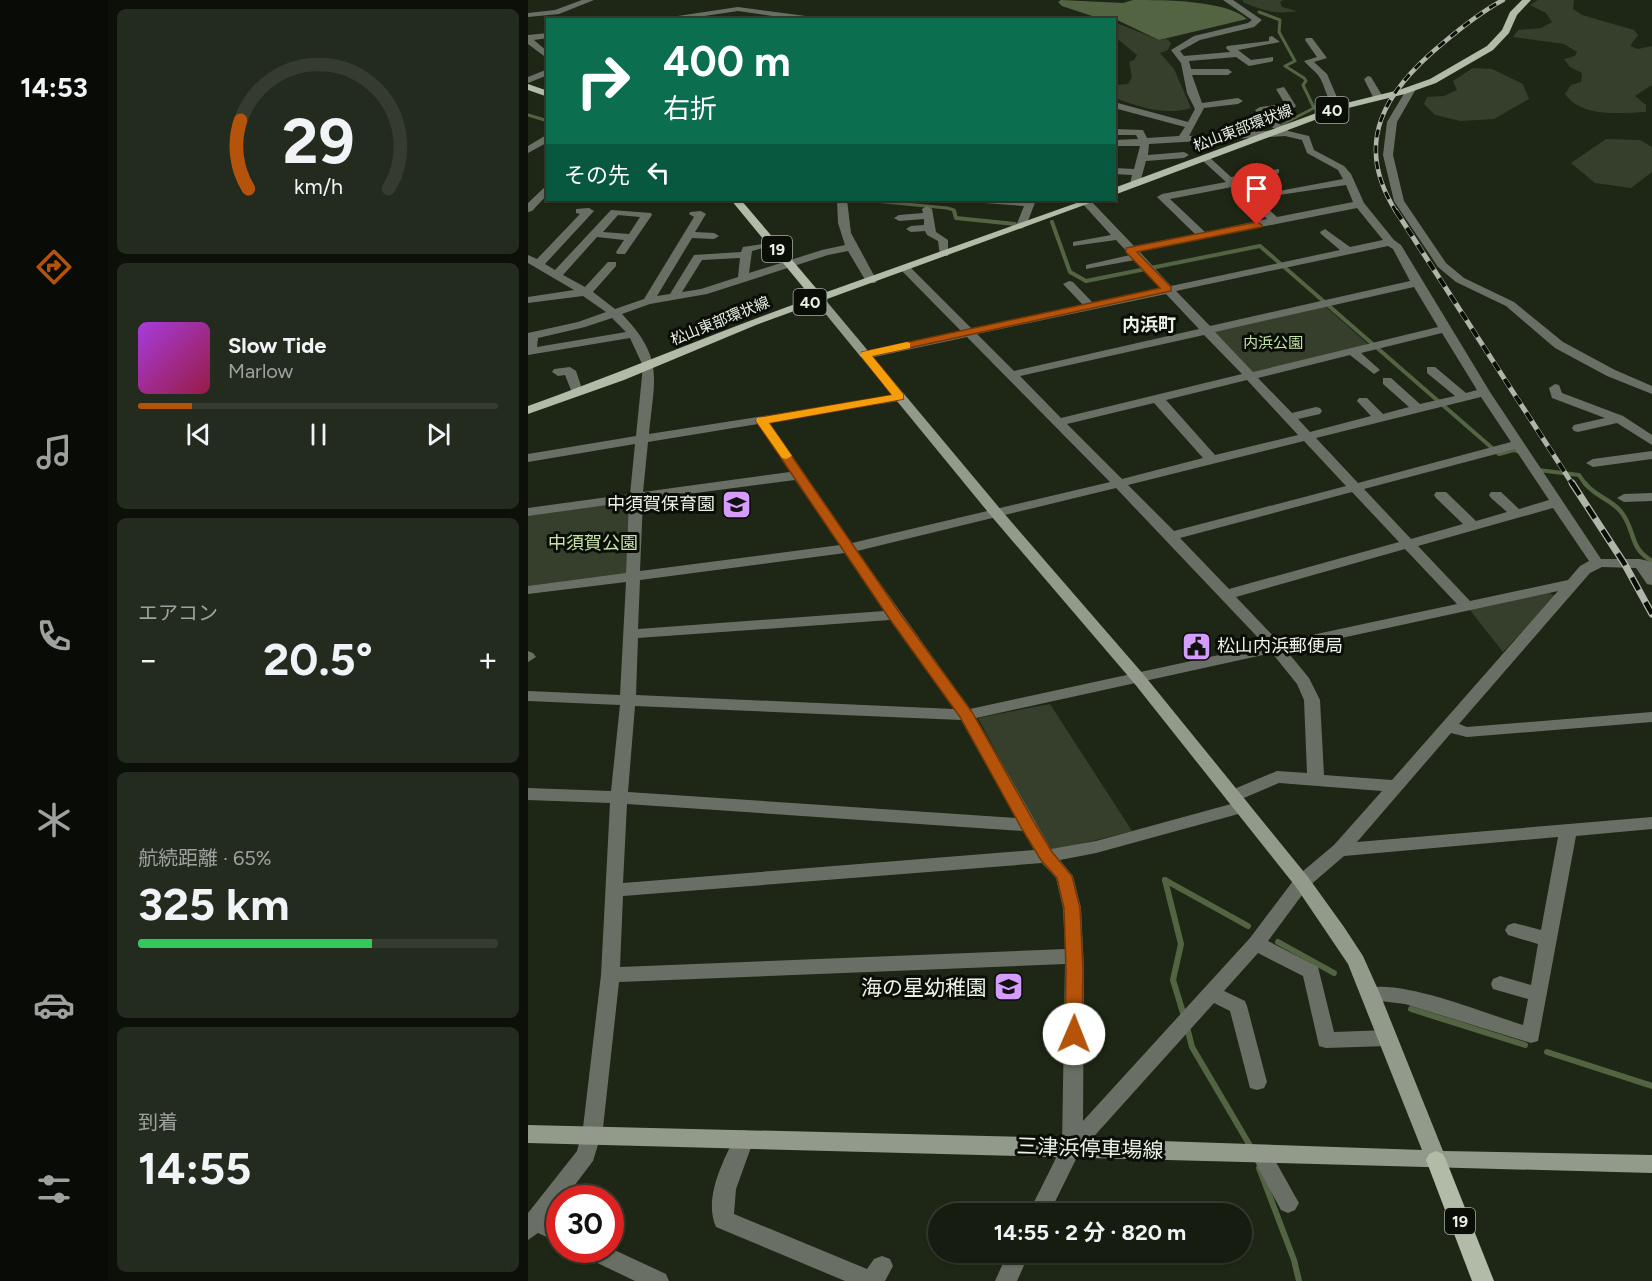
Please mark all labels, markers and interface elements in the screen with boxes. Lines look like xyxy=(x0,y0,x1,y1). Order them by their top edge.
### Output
text: 400 m xyxy=(663,36,791,87)
icon: right xyxy=(564,42,642,120)
text: 14:53 xyxy=(20,71,88,104)
text: 右折 xyxy=(663,92,717,125)
road number: 40 xyxy=(1316,97,1348,123)
street label: 松山東部環状線 xyxy=(1191,101,1295,155)
text: 29 xyxy=(282,104,354,179)
icon: left xyxy=(642,156,675,189)
text: その先 xyxy=(564,162,630,189)
pin xyxy=(1231,163,1282,225)
icon: arrive xyxy=(1240,172,1273,205)
text: km/h xyxy=(294,174,342,199)
road number: 19 xyxy=(762,236,792,262)
icon: directions xyxy=(33,246,75,288)
road number: 40 xyxy=(794,289,826,315)
street label: 松山東部環状線 xyxy=(668,293,772,349)
district label: 内浜町 xyxy=(1122,314,1176,336)
text: Slow Tide xyxy=(228,332,327,359)
park label: 内浜公園 xyxy=(1243,334,1303,352)
text: Marlow xyxy=(228,359,293,383)
icon: previous xyxy=(182,418,215,451)
icon: pause xyxy=(302,418,335,451)
icon: next xyxy=(422,418,455,451)
icon: music xyxy=(33,431,75,473)
school or university icon: 中須賀保育園 xyxy=(720,488,752,520)
place label: 中須賀保育園 xyxy=(607,493,715,515)
park label: 中須賀公園 xyxy=(548,532,638,554)
text: エアコン xyxy=(138,601,218,625)
icon: phone xyxy=(33,615,75,657)
public building icon: 松山内浜郵便局 xyxy=(1180,630,1212,662)
text: 20.5° xyxy=(263,632,373,686)
place label: 松山内浜郵便局 xyxy=(1217,635,1343,657)
text: − xyxy=(138,640,159,679)
text: + xyxy=(477,640,498,679)
icon: climate xyxy=(33,799,75,841)
text: 航続距離 · 65% xyxy=(138,846,272,870)
text: 325 km xyxy=(138,877,289,931)
school or university icon: 海の星幼稚園 xyxy=(992,971,1024,1003)
place label: 海の星幼稚園 xyxy=(861,975,987,1000)
icon: car xyxy=(33,984,75,1026)
position arrow xyxy=(1042,1002,1106,1066)
text: 到着 xyxy=(138,1110,178,1134)
street label: 三津浜停車場線 xyxy=(1016,1133,1164,1163)
text: 14:55 xyxy=(138,1141,251,1195)
icon: filters xyxy=(33,1168,75,1210)
speed limit sign: 30 xyxy=(546,1185,624,1263)
road number: 19 xyxy=(1445,1208,1475,1234)
text: 14:55 · 2 分 · 820 m xyxy=(994,1219,1186,1246)

